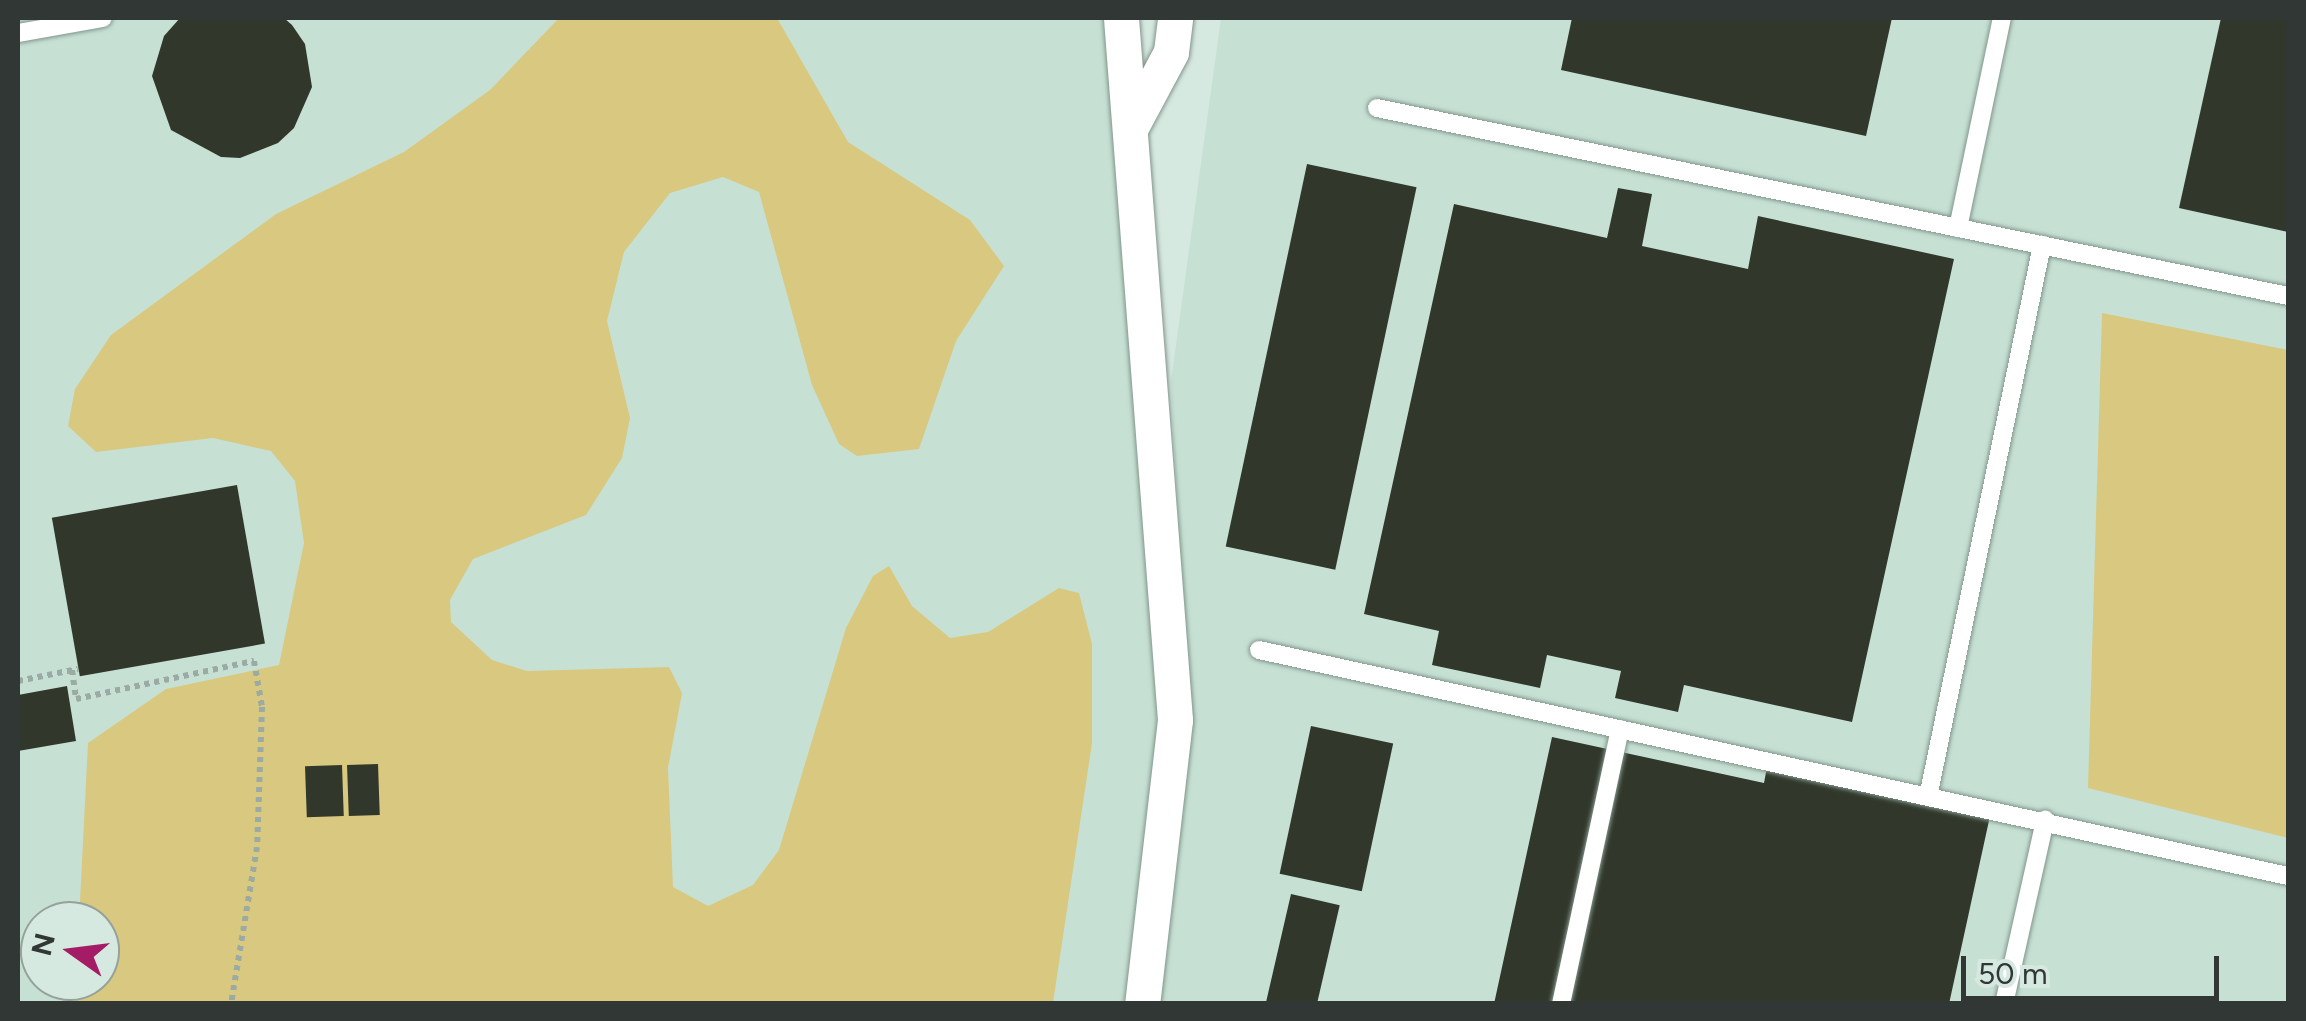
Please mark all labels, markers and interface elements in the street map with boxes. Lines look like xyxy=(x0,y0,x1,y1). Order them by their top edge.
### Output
north arrow xyxy=(20,901,120,1001)
text: N xyxy=(24,930,62,959)
scale bar xyxy=(1966,936,2224,998)
text: 50 m xyxy=(1978,955,2047,992)

